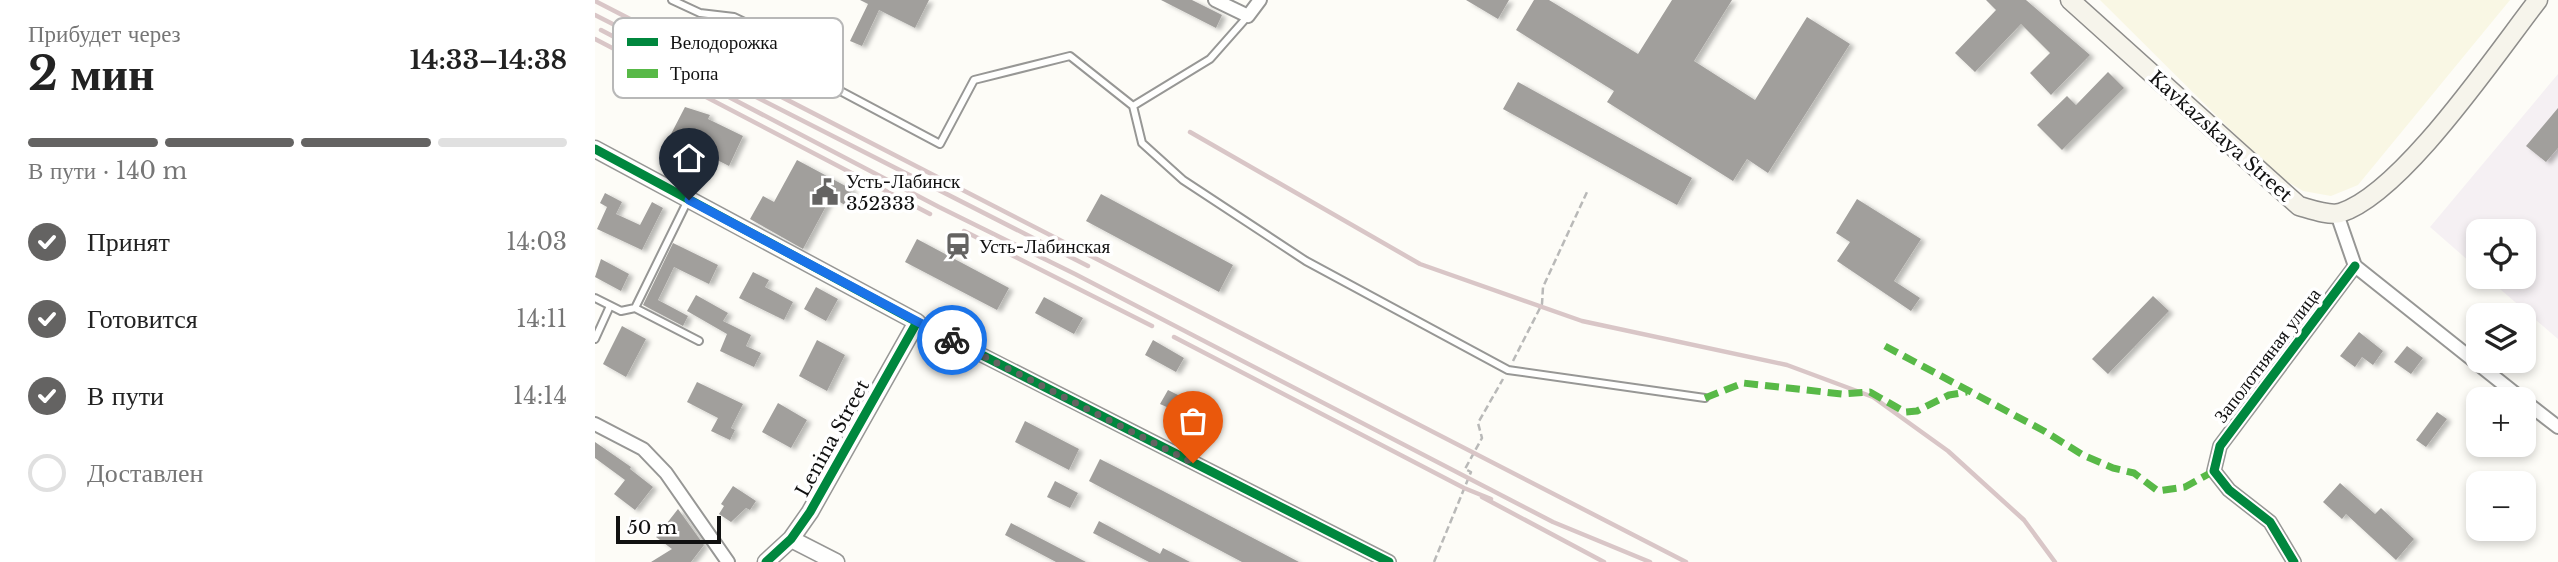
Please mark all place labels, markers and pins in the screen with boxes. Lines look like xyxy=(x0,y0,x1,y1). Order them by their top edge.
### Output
pin xyxy=(659,128,719,200)
place label: Усть-Лабинск 352333 xyxy=(846,170,961,215)
public building icon: Усть-Лабинск 352333 xyxy=(810,177,840,207)
station icon: Усть-Лабинская xyxy=(943,231,973,261)
place label: Усть-Лабинская xyxy=(979,235,1111,258)
pin xyxy=(1163,391,1223,463)

